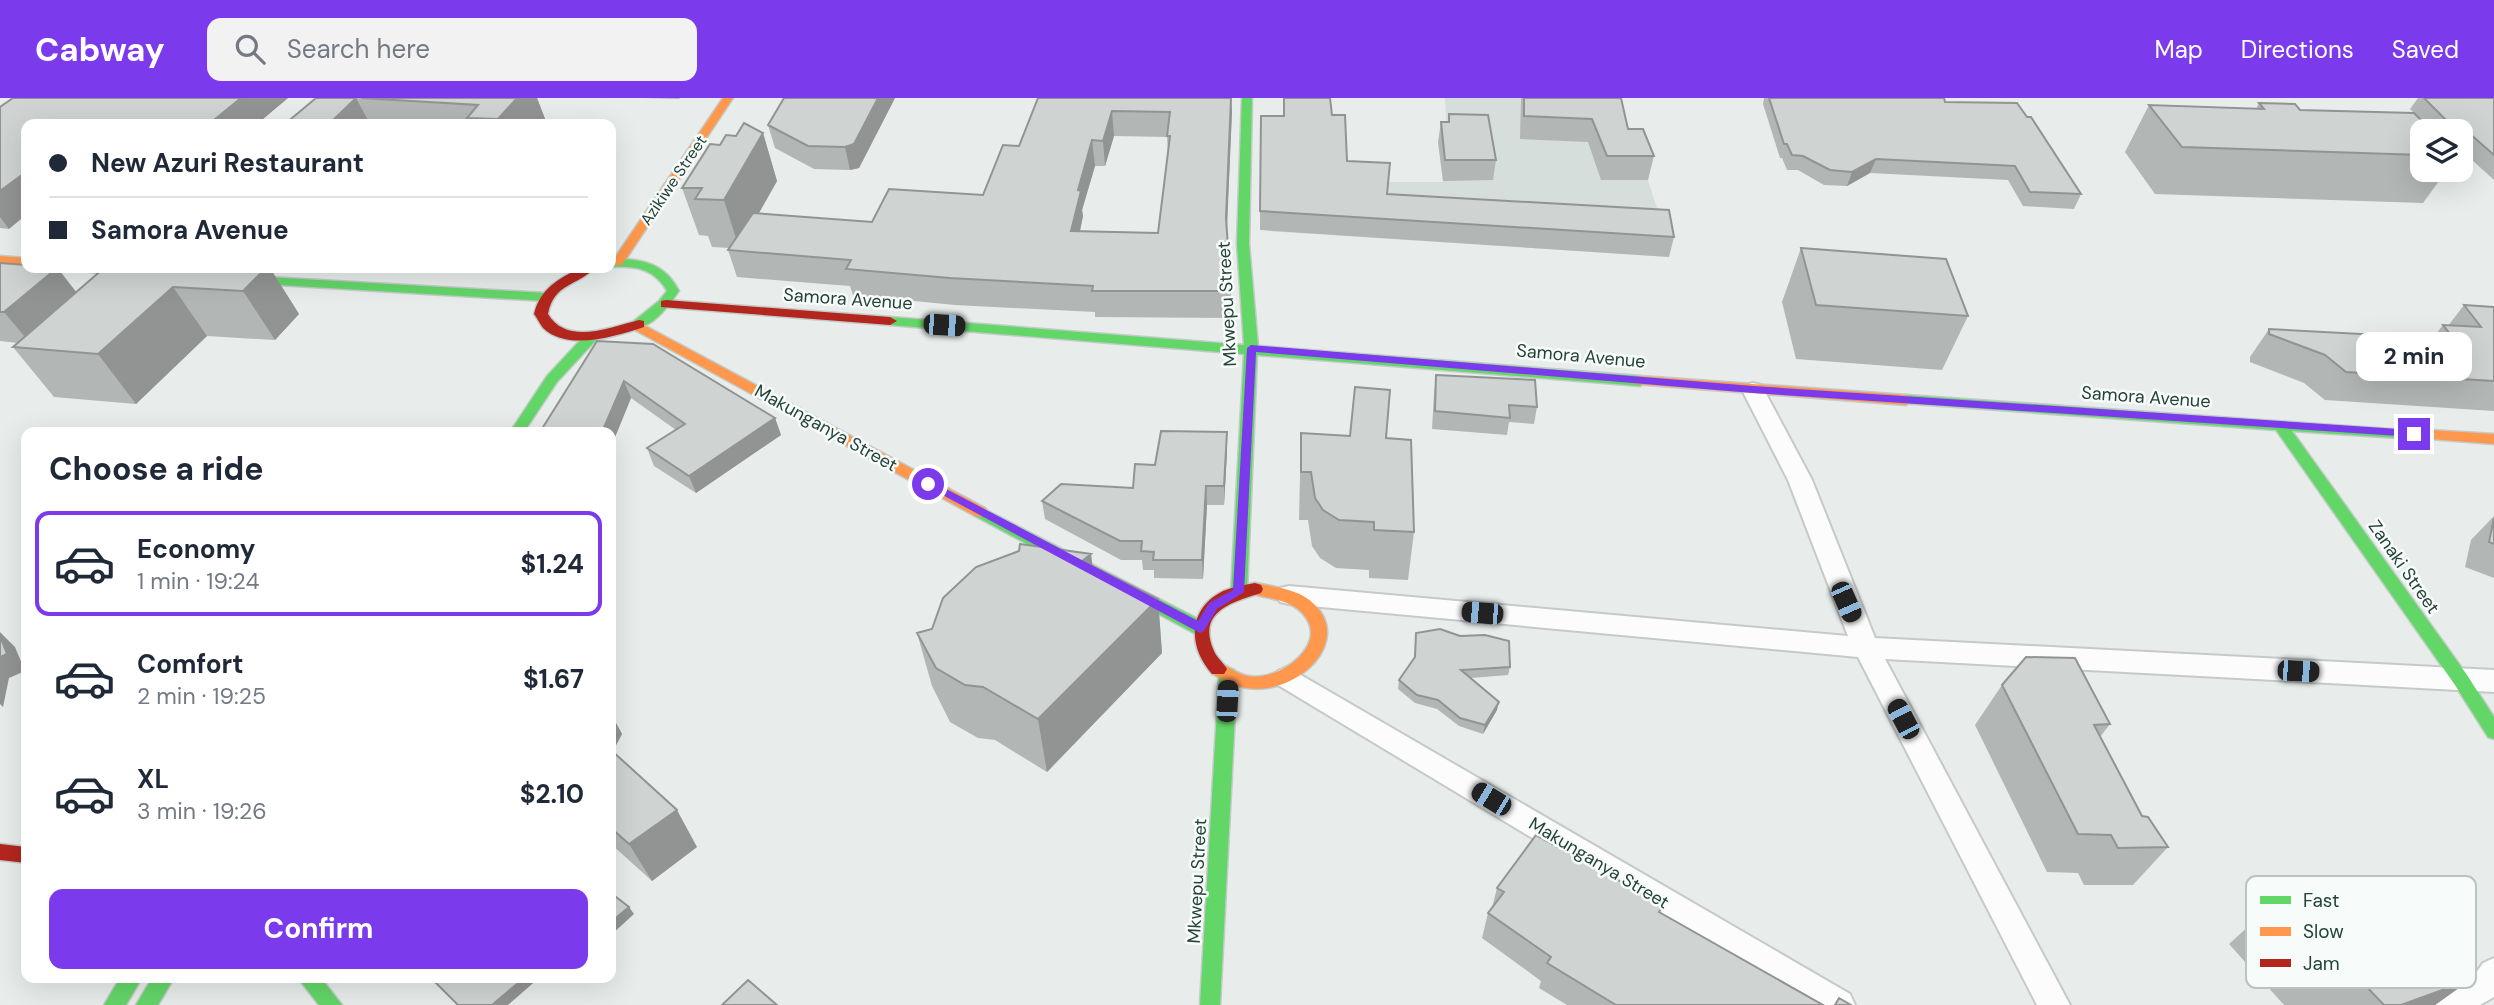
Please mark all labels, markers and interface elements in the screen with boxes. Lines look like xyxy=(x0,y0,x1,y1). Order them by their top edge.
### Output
search box xyxy=(207,18,697,81)
text: Cabway xyxy=(35,28,165,71)
icon: search xyxy=(231,30,269,68)
text: Search here xyxy=(287,32,430,66)
text: Map xyxy=(2155,34,2203,65)
text: Directions xyxy=(2241,34,2354,65)
text: Saved xyxy=(2392,34,2459,65)
map controls xyxy=(2410,119,2473,182)
button: layers xyxy=(2410,119,2473,182)
street label: Azikiwe Street xyxy=(636,131,711,229)
text: New Azuri Restaurant xyxy=(91,146,364,180)
text: Samora Avenue xyxy=(91,213,289,247)
street label: Mkwepu Street xyxy=(1212,241,1242,367)
street label: Samora Avenue xyxy=(783,283,913,315)
car xyxy=(923,313,966,337)
callout: 2 min xyxy=(2356,332,2472,382)
street label: Samora Avenue xyxy=(1516,338,1646,374)
text: 2 min xyxy=(2384,341,2444,371)
street label: Makunganya Street xyxy=(750,379,902,477)
street label: Samora Avenue xyxy=(2081,381,2211,413)
route end xyxy=(2398,418,2430,450)
text: Choose a ride xyxy=(49,448,264,490)
route start xyxy=(912,468,944,500)
street label: Zanaki Street xyxy=(2363,516,2445,618)
icon: car xyxy=(53,532,116,595)
text: Economy xyxy=(137,532,255,566)
text: $1.24 xyxy=(521,547,584,581)
text: 1 min · 19:24 xyxy=(137,566,259,596)
car xyxy=(1828,579,1865,625)
car xyxy=(1461,601,1504,625)
icon: car xyxy=(53,647,116,710)
text: Comfort xyxy=(137,647,243,681)
car xyxy=(2277,659,2320,683)
text: $1.67 xyxy=(523,662,584,696)
car xyxy=(1216,679,1239,723)
text: 2 min · 19:25 xyxy=(137,681,266,711)
car xyxy=(1884,696,1923,742)
icon: car xyxy=(53,762,116,825)
text: XL xyxy=(137,762,169,796)
text: $2.10 xyxy=(520,777,584,811)
car xyxy=(1468,779,1515,819)
text: 3 min · 19:26 xyxy=(137,796,267,826)
street label: Makunganya Street xyxy=(1524,812,1674,914)
street label: Mkwepu Street xyxy=(1182,818,1212,944)
legend xyxy=(2246,876,2476,988)
text: Fast xyxy=(2303,888,2339,913)
button: Confirm xyxy=(49,889,588,969)
text: Slow xyxy=(2303,919,2344,944)
text: Jam xyxy=(2303,951,2340,976)

